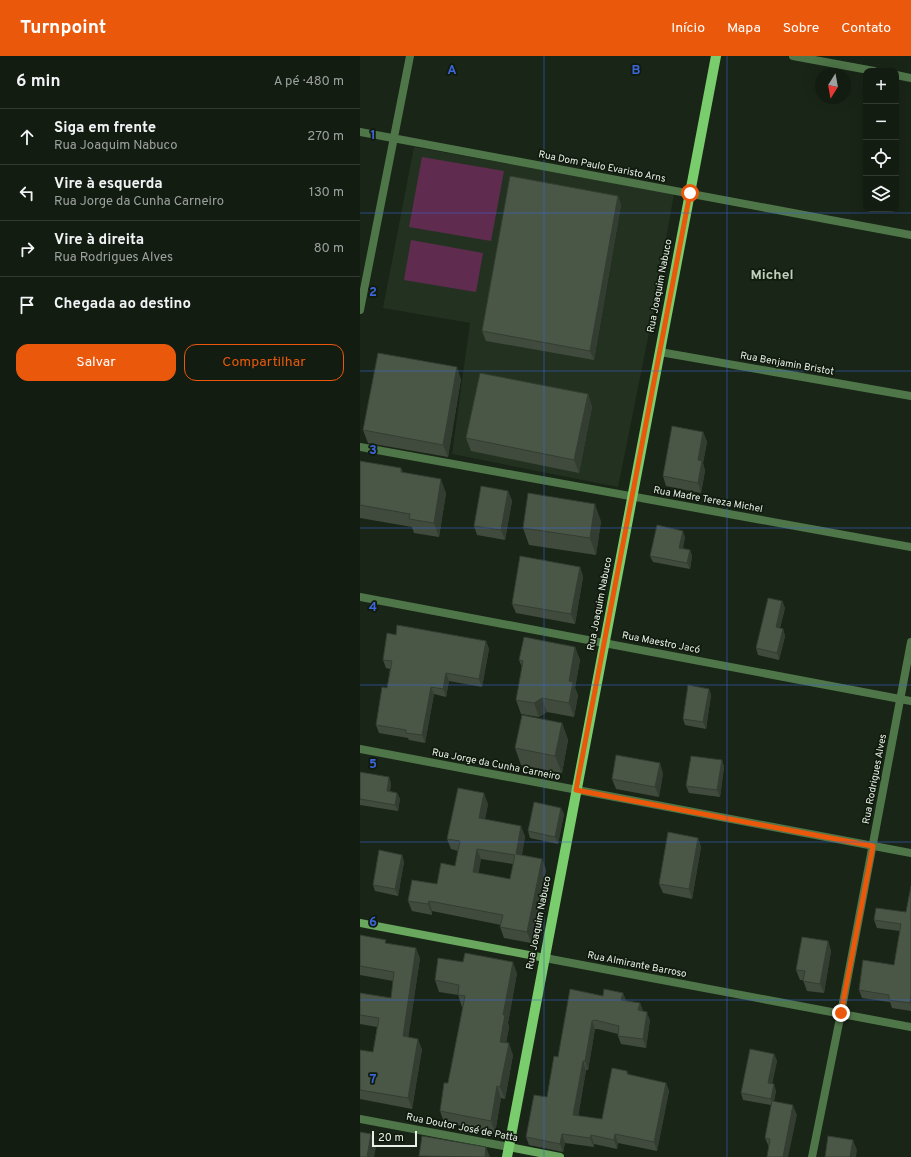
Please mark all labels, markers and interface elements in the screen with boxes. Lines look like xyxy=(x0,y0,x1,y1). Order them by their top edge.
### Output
text: Turnpoint xyxy=(20,16,106,40)
text: Início xyxy=(671,20,705,37)
text: Mapa xyxy=(727,20,761,37)
text: Sobre xyxy=(783,20,819,37)
text: Contato xyxy=(841,20,891,37)
text: A xyxy=(447,63,457,79)
text: B xyxy=(632,63,641,79)
north arrow xyxy=(815,68,851,104)
map controls xyxy=(863,68,899,212)
button: + xyxy=(863,68,899,104)
text: 6 min xyxy=(16,71,60,93)
text: A pé · 480 m xyxy=(274,74,344,90)
button: − xyxy=(863,104,899,140)
text: Siga em frente xyxy=(54,119,156,138)
icon: ahead xyxy=(16,126,38,148)
text: 1 xyxy=(370,128,376,144)
text: 270 m xyxy=(307,129,344,145)
text: Rua Joaquim Nabuco xyxy=(54,138,177,154)
button: locate xyxy=(863,140,899,176)
street label: Rua Dom Paulo Evaristo Arns xyxy=(537,148,667,186)
text: Vire à esquerda xyxy=(54,175,163,194)
button: layers xyxy=(863,176,899,212)
icon: left xyxy=(16,182,38,204)
route start xyxy=(681,184,699,202)
text: 130 m xyxy=(309,185,344,201)
text: Rua Jorge da Cunha Carneiro xyxy=(54,194,224,210)
text: Vire à direita xyxy=(54,231,144,250)
icon: right xyxy=(16,238,38,260)
street label: Rua Joaquim Nabuco xyxy=(645,238,676,334)
text: 80 m xyxy=(314,241,344,257)
text: Rua Rodrigues Alves xyxy=(54,250,173,266)
district label: Michel xyxy=(750,267,794,284)
text: 2 xyxy=(369,285,377,301)
icon: arrive xyxy=(16,294,38,316)
text: Chegada ao destino xyxy=(54,295,191,314)
button: Salvar xyxy=(16,344,176,381)
button: Compartilhar xyxy=(184,344,344,381)
street label: Rua Benjamin Bristot xyxy=(739,349,835,379)
text: 3 xyxy=(369,443,377,459)
street label: Rua Madre Tereza Michel xyxy=(652,484,764,516)
street label: Rua Joaquim Nabuco xyxy=(585,556,616,652)
text: 4 xyxy=(369,600,377,616)
street label: Rua Maestro Jacó xyxy=(621,629,702,657)
street label: Rua Rodrigues Alves xyxy=(860,733,890,825)
street label: Rua Jorge da Cunha Carneiro xyxy=(431,746,562,784)
text: 5 xyxy=(369,757,377,773)
street label: Rua Joaquim Nabuco xyxy=(524,875,555,971)
text: 6 xyxy=(369,915,377,931)
street label: Rua Almirante Barroso xyxy=(586,949,688,981)
route end xyxy=(832,1004,850,1022)
text: 7 xyxy=(370,1072,377,1088)
street label: Rua Doutor José de Patta xyxy=(405,1111,519,1145)
scale bar xyxy=(372,1129,417,1148)
text: 20 m xyxy=(378,1131,404,1145)

